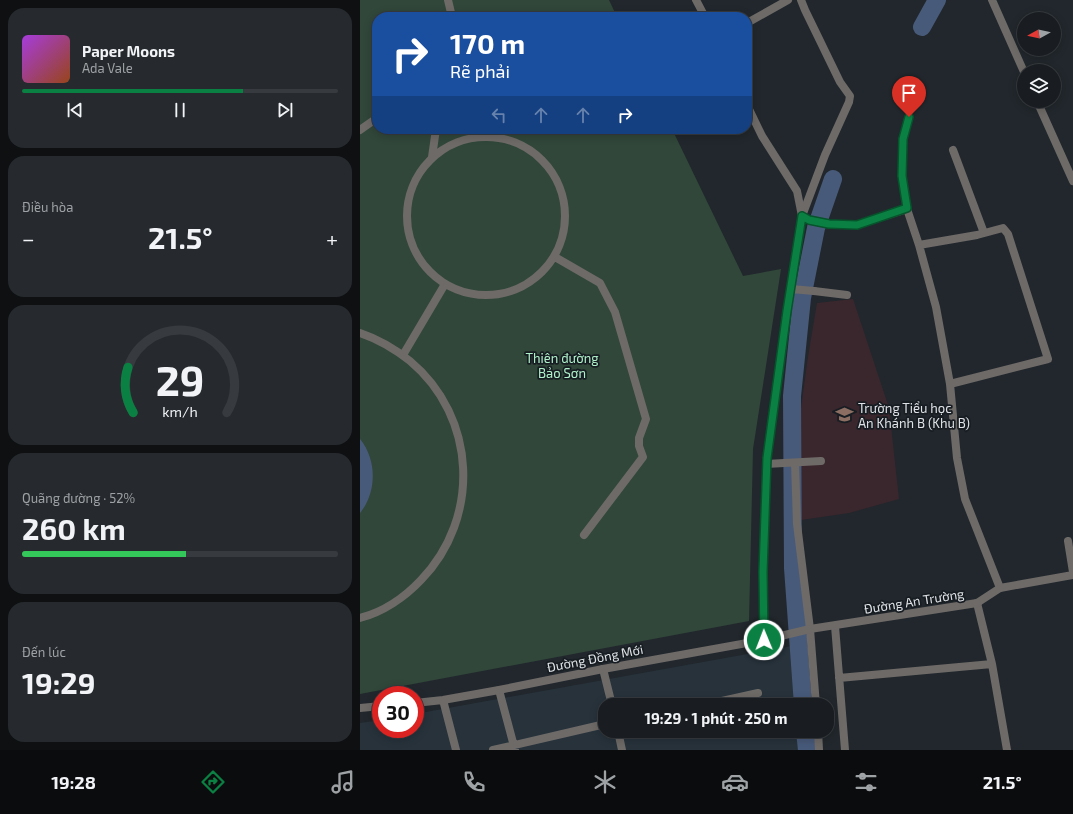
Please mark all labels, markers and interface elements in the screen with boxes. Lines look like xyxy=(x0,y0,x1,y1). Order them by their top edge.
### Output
north arrow xyxy=(1017,12,1061,56)
map controls xyxy=(1017,12,1061,108)
text: 170 m xyxy=(450,26,525,60)
icon: right xyxy=(384,28,436,80)
text: Paper Moons xyxy=(82,42,175,60)
text: Ada Vale xyxy=(82,60,133,76)
text: Rẽ phải xyxy=(450,60,510,82)
button: layers xyxy=(1017,64,1061,108)
pin xyxy=(892,76,926,117)
icon: arrive xyxy=(898,82,920,104)
icon: previous xyxy=(64,99,86,121)
icon: pause xyxy=(169,99,191,121)
icon: next xyxy=(274,99,296,121)
icon: left xyxy=(488,104,510,126)
icon: ahead xyxy=(530,104,552,126)
icon: ahead xyxy=(572,104,594,126)
icon: right xyxy=(614,104,636,126)
text: Điều hòa xyxy=(22,199,73,215)
text: 21.5° xyxy=(148,219,213,255)
text: − xyxy=(22,225,35,251)
text: + xyxy=(326,225,338,251)
park label: Thiên đường Bảo Sơn xyxy=(525,350,599,381)
text: 29 xyxy=(156,354,204,404)
place label: Trường Tiểu học An Khánh B (Khu B) xyxy=(858,400,970,431)
text: km/h xyxy=(162,403,198,420)
school or university icon: Trường Tiểu học An Khánh B (Khu B) xyxy=(835,405,855,425)
text: Quãng đường · 52% xyxy=(22,490,135,506)
text: 260 km xyxy=(22,510,126,546)
street label: Đường An Trường xyxy=(863,585,965,617)
position arrow xyxy=(743,619,785,661)
street label: Đường Đồng Mới xyxy=(546,641,644,675)
text: Đến lúc xyxy=(22,644,66,660)
text: 19:29 xyxy=(22,664,96,700)
speed limit sign: 30 xyxy=(372,686,424,738)
text: 19:29 · 1 phút · 250 m xyxy=(645,709,787,727)
icon: directions xyxy=(199,768,227,796)
icon: music xyxy=(329,768,357,796)
icon: phone xyxy=(460,768,488,796)
icon: climate xyxy=(591,768,619,796)
icon: car xyxy=(721,768,749,796)
icon: filters xyxy=(852,768,880,796)
text: 19:28 xyxy=(51,771,96,793)
text: 21.5° xyxy=(983,771,1022,793)

